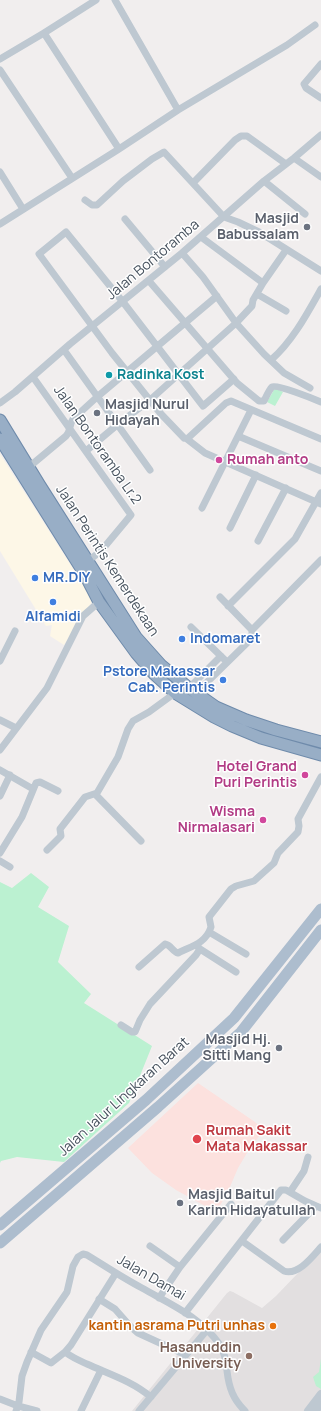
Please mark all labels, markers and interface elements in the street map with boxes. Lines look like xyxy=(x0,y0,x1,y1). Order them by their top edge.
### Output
place label: Masjid Babussalam xyxy=(217,211,299,244)
street label: Jalan Bontoramba xyxy=(103,216,203,304)
marker: Masjid Babussalam xyxy=(302,222,312,232)
place label: Radinka Kost xyxy=(117,367,205,383)
marker: Radinka Kost xyxy=(104,370,114,380)
street label: Jalan Bontoramba Lr.2 xyxy=(50,382,144,508)
place label: Masjid Nurul Hidayah xyxy=(105,397,189,430)
marker: Masjid Nurul Hidayah xyxy=(92,408,102,418)
place label: Rumah anto xyxy=(227,452,308,468)
marker: Rumah anto xyxy=(214,455,224,465)
street label: Jalan Perintis Kemerdekaan xyxy=(52,482,162,640)
place label: MR.DIY xyxy=(43,570,90,586)
marker: MR.DIY xyxy=(30,573,40,583)
marker: Alfamidi xyxy=(48,597,58,607)
place label: Alfamidi xyxy=(25,609,81,625)
place label: Indomaret xyxy=(190,631,260,647)
marker: Indomaret xyxy=(177,634,187,644)
place label: Pstore Makassar Cab. Perintis xyxy=(103,664,215,696)
marker: Pstore Makassar Cab. Perintis xyxy=(218,675,228,685)
place label: Hotel Grand Puri Perintis xyxy=(214,759,297,792)
marker: Hotel Grand Puri Perintis xyxy=(300,770,310,780)
place label: Wisma Nirmalasari xyxy=(178,804,255,836)
marker: Wisma Nirmalasari xyxy=(258,815,268,825)
place label: Masjid Hj. Sitti Mang xyxy=(202,1032,271,1064)
street label: Jalan Jalur Lingkaran Barat xyxy=(55,1034,193,1160)
marker: Masjid Hj. Sitti Mang xyxy=(274,1043,284,1053)
place label: Rumah Sakit Mata Makassar xyxy=(206,1123,307,1156)
marker: Rumah Sakit Mata Makassar xyxy=(191,1133,203,1145)
place label: Masjid Baitul Karim Hidayatullah xyxy=(188,1187,315,1220)
marker: Masjid Baitul Karim Hidayatullah xyxy=(175,1198,185,1208)
street label: Jalan Damai xyxy=(114,1252,188,1304)
place label: kantin asrama Putri unhas xyxy=(89,1318,265,1334)
marker: kantin asrama Putri unhas xyxy=(268,1321,278,1331)
place label: Hasanuddin University xyxy=(160,1340,241,1372)
marker: Hasanuddin University xyxy=(244,1351,254,1361)

